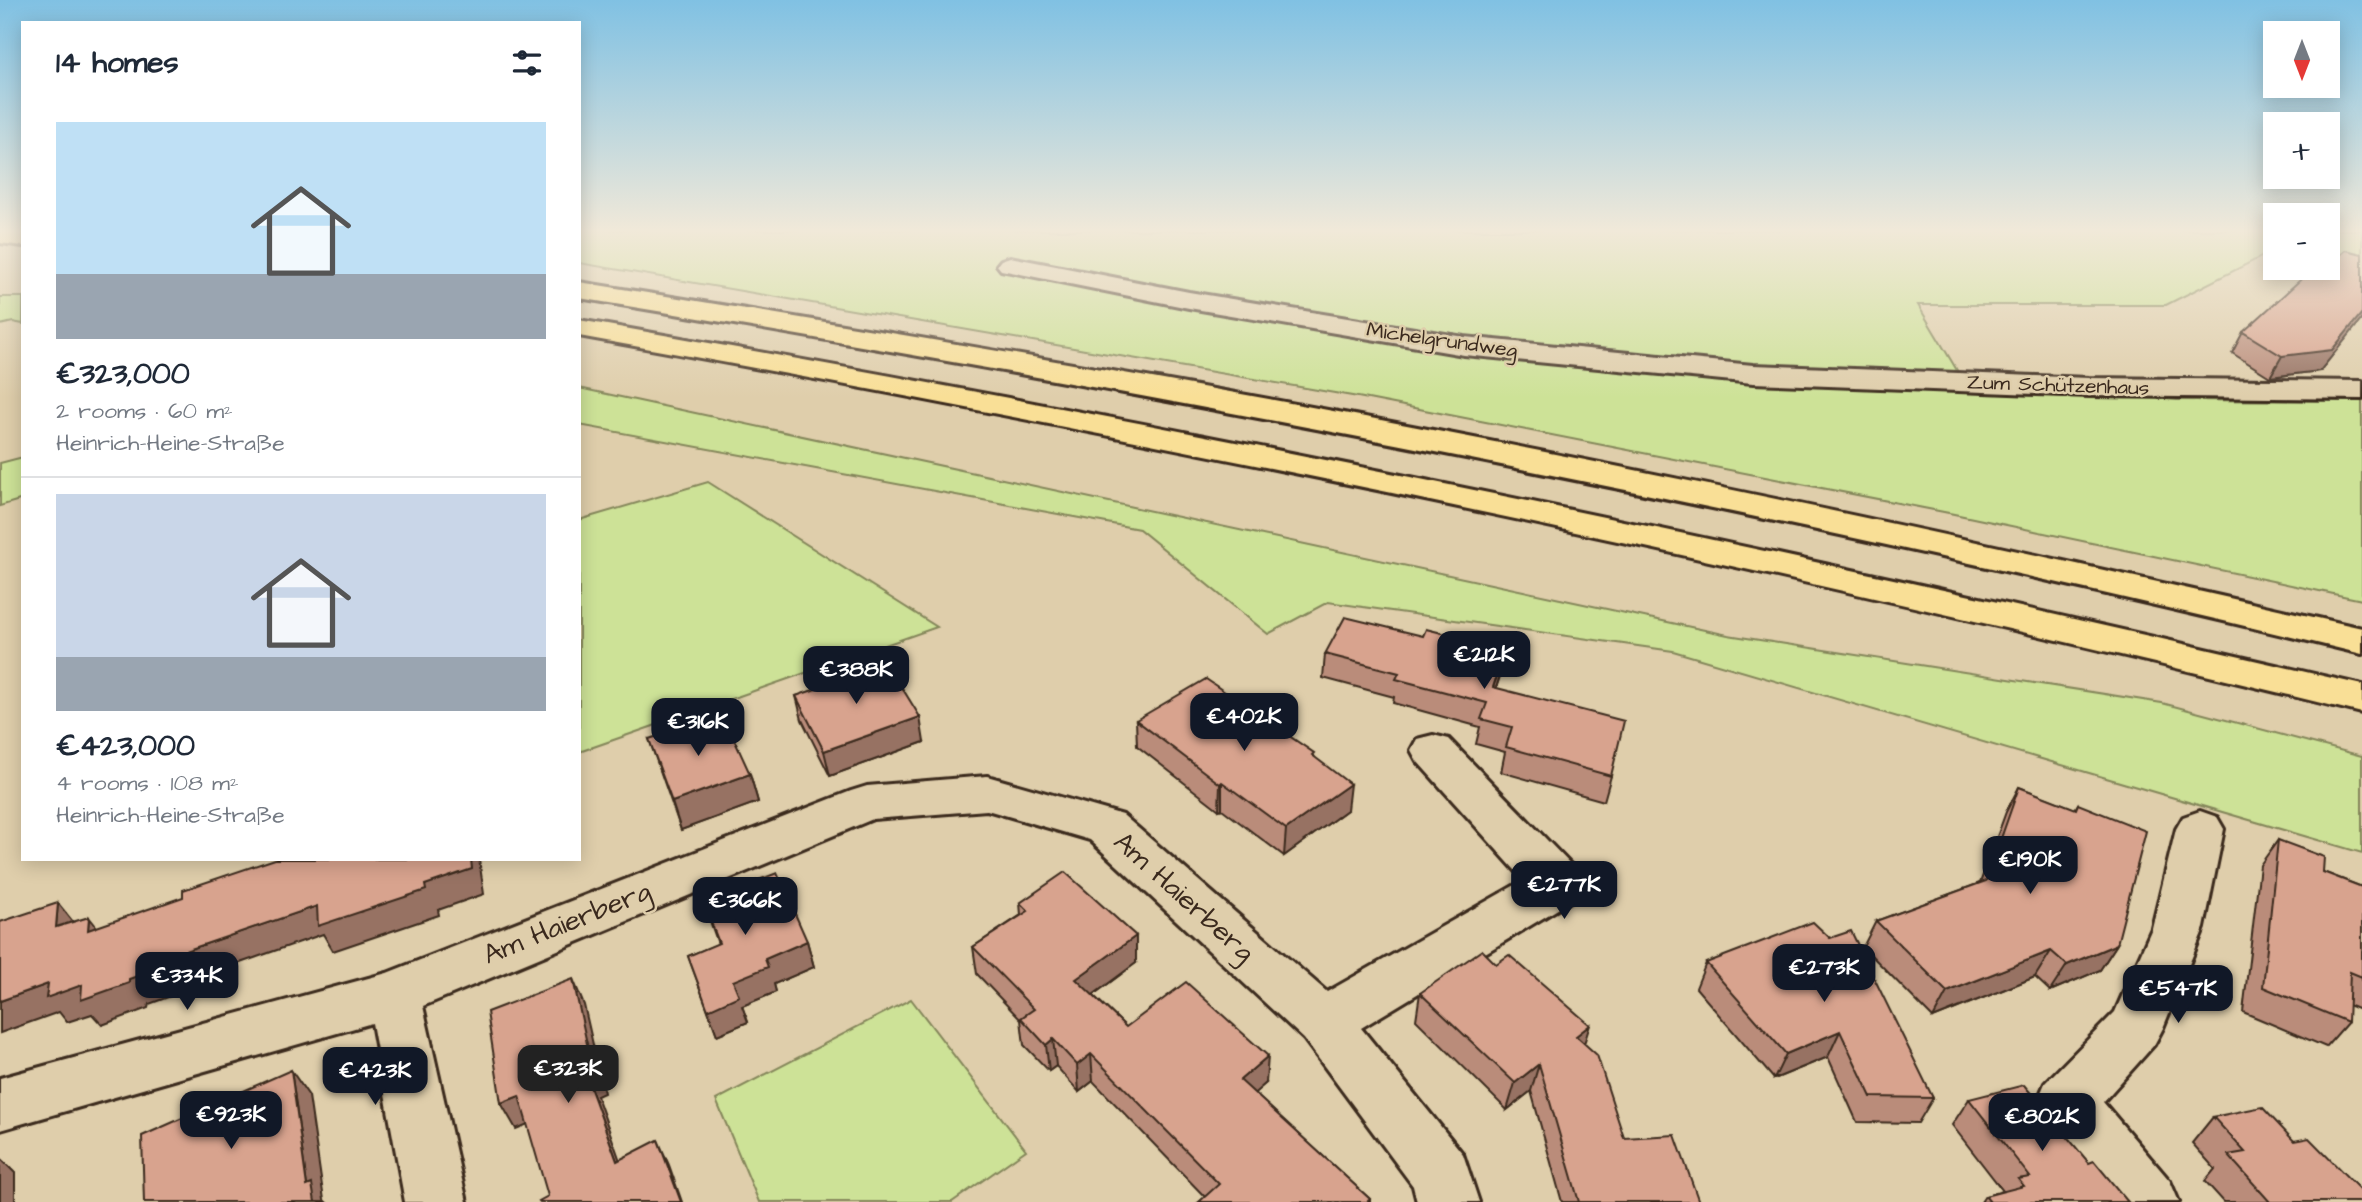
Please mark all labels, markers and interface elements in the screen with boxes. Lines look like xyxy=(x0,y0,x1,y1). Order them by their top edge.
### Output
north arrow xyxy=(2263,21,2340,98)
map controls xyxy=(2263,21,2340,280)
text: 14 homes xyxy=(56,42,179,84)
icon: filters xyxy=(508,44,546,82)
button: + xyxy=(2263,112,2340,189)
icon: home xyxy=(238,168,364,294)
button: − xyxy=(2263,203,2340,280)
street label: Michelgrundweg xyxy=(1364,315,1520,367)
text: €323,000 xyxy=(56,353,190,395)
street label: Zum Schützenhaus xyxy=(1966,367,2150,403)
text: 2 rooms · 60 m² xyxy=(56,395,233,427)
text: Heinrich-Heine-Straße xyxy=(56,427,285,459)
icon: home xyxy=(238,540,364,666)
pin: €212K xyxy=(1435,632,1533,691)
text: €212K xyxy=(1453,638,1515,670)
pin: €388K xyxy=(807,646,905,706)
text: €388K xyxy=(819,653,893,685)
pin: €402K xyxy=(1195,694,1293,753)
pin: €316K xyxy=(649,698,747,758)
text: €402K xyxy=(1206,700,1282,732)
text: €316K xyxy=(667,705,729,737)
text: €423,000 xyxy=(56,725,195,767)
text: 4 rooms · 108 m² xyxy=(56,767,239,799)
text: Heinrich-Heine-Straße xyxy=(56,799,285,831)
street label: Am Haierberg xyxy=(1104,823,1263,972)
pin: €190K xyxy=(1981,836,2079,896)
text: €190K xyxy=(1999,843,2061,875)
pin: €277K xyxy=(1515,862,1613,921)
text: €277K xyxy=(1527,868,1601,900)
street label: Am Haierberg xyxy=(477,872,657,975)
pin: €366K xyxy=(696,878,794,937)
text: €366K xyxy=(709,884,781,916)
pin: €273K xyxy=(1775,944,1873,1004)
text: €273K xyxy=(1788,951,1860,983)
pin: €334K xyxy=(138,953,236,1012)
text: €334K xyxy=(151,959,223,991)
pin: €547K xyxy=(2129,965,2227,1025)
text: €547K xyxy=(2139,972,2217,1004)
pin: €323K xyxy=(519,1046,617,1105)
pin: €423K xyxy=(326,1048,424,1107)
text: €323K xyxy=(534,1052,602,1084)
text: €423K xyxy=(339,1054,411,1086)
pin: €923K xyxy=(182,1092,280,1151)
pin: €802K xyxy=(1993,1094,2091,1153)
text: €923K xyxy=(196,1098,266,1130)
text: €802K xyxy=(2005,1100,2079,1132)

